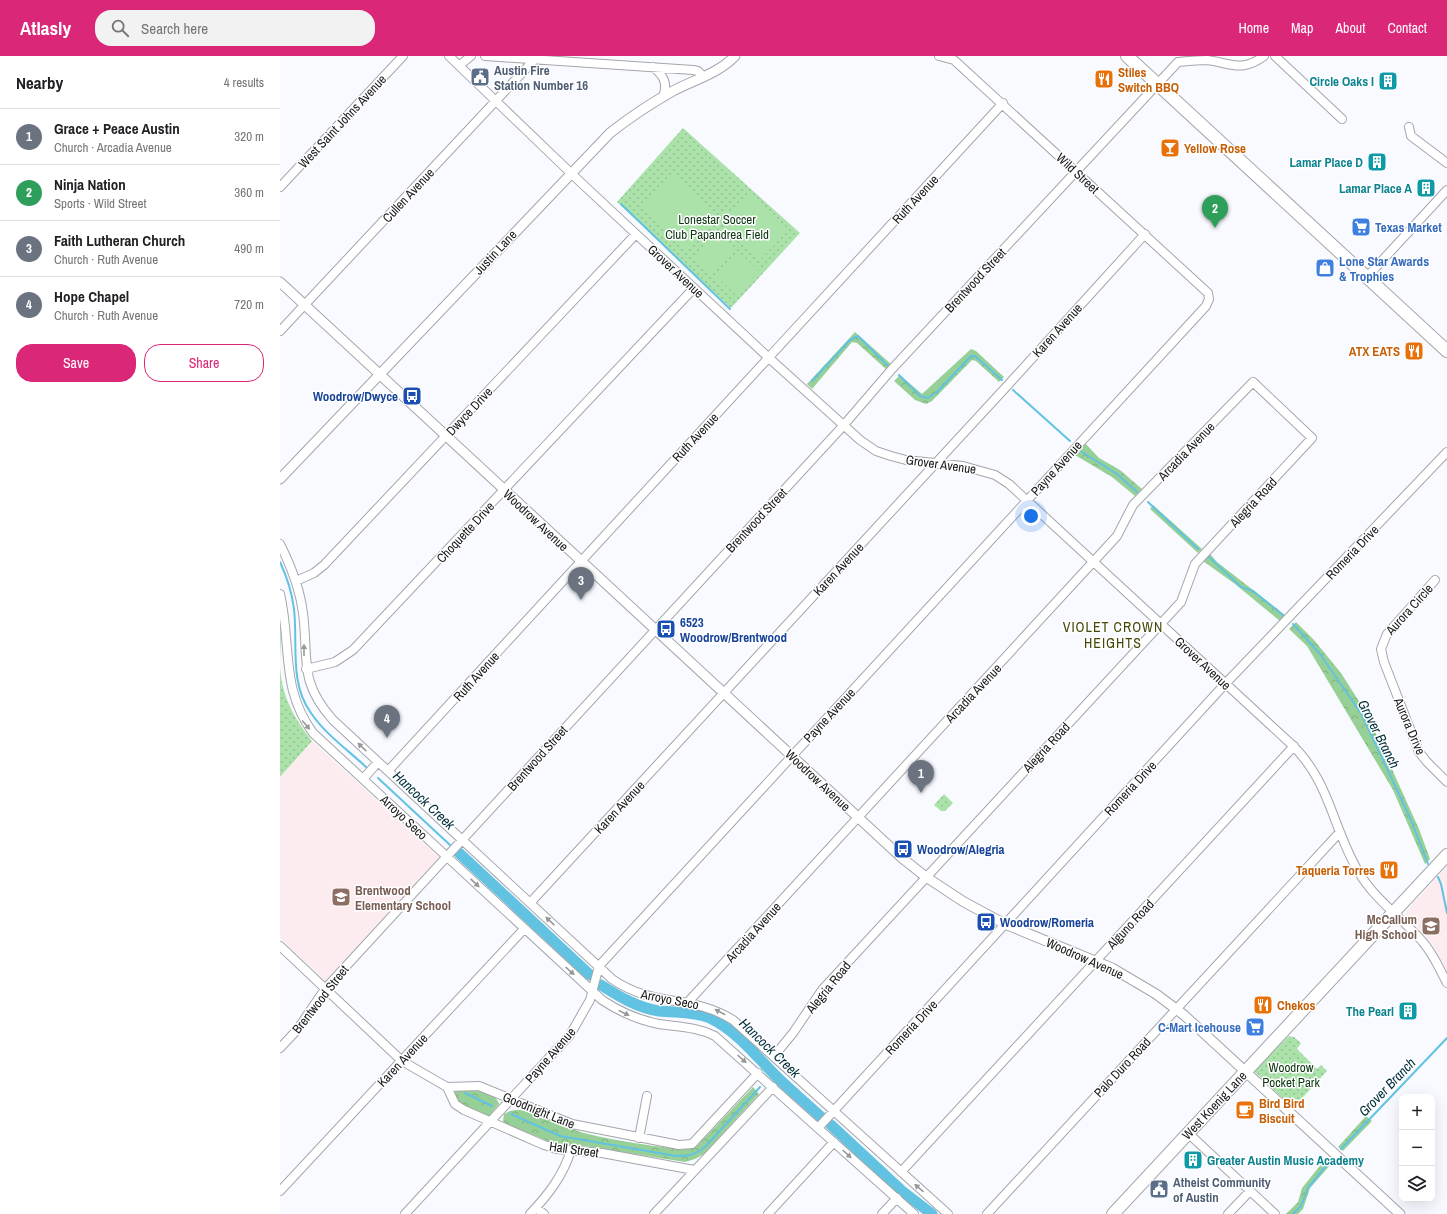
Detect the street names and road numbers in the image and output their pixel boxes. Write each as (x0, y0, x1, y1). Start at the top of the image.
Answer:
street label: West Saint Johns Avenue (295, 71, 390, 172)
street label: Wild Street (1053, 149, 1103, 198)
street label: Cullen Avenue (379, 164, 438, 226)
street label: Ruth Avenue (888, 171, 942, 227)
street label: Justin Lane (470, 226, 520, 278)
street label: Grover Avenue (644, 241, 707, 302)
street label: Brentwood Street (941, 244, 1010, 316)
street label: Karen Avenue (1029, 300, 1086, 361)
street label: Dwyce Drive (443, 383, 496, 439)
street label: Ruth Avenue (668, 409, 722, 465)
street label: Arcadia Avenue (1153, 418, 1219, 485)
street label: Payne Avenue (1027, 437, 1086, 500)
street label: Grover Avenue (905, 451, 977, 478)
street label: Alegria Road (1225, 474, 1281, 532)
street label: Brentwood Street (722, 484, 791, 556)
street label: Woodrow Avenue (499, 486, 572, 555)
street label: Choquette Drive (433, 498, 498, 567)
street label: Romeria Drive (1322, 521, 1383, 583)
street label: Karen Avenue (809, 539, 867, 600)
street label: Aurora Circle (1381, 580, 1437, 639)
street label: Grover Avenue (1171, 633, 1234, 694)
street label: Ruth Avenue (450, 648, 503, 705)
street label: Arcadia Avenue (941, 660, 1005, 727)
street label: Payne Avenue (800, 684, 859, 746)
street label: Aurora Drive (1390, 694, 1429, 757)
street label: Alegria Road (1018, 719, 1074, 777)
street label: Brentwood Street (503, 722, 571, 795)
street label: Woodrow Avenue (781, 746, 854, 815)
street label: Romeria Drive (1101, 757, 1160, 819)
street label: Karen Avenue (590, 777, 648, 838)
street label: Arroyo Seco (376, 790, 431, 844)
street label: Alguno Road (1102, 896, 1158, 953)
street label: Arcadia Avenue (721, 899, 785, 967)
street label: Woodrow Avenue (1043, 934, 1126, 983)
street label: Alegria Road (802, 958, 855, 1018)
street label: Brentwood Street (288, 962, 352, 1037)
street label: Arroyo Seco (639, 985, 700, 1013)
street label: Romeria Drive (882, 996, 941, 1058)
street label: Payne Avenue (521, 1024, 579, 1087)
street label: Karen Avenue (373, 1030, 431, 1091)
street label: Palo Duro Road (1090, 1034, 1154, 1101)
street label: West Koenig Lane (1178, 1067, 1250, 1143)
street label: Goodnight Lane (500, 1088, 578, 1133)
street label: Hall Street (548, 1138, 600, 1161)

